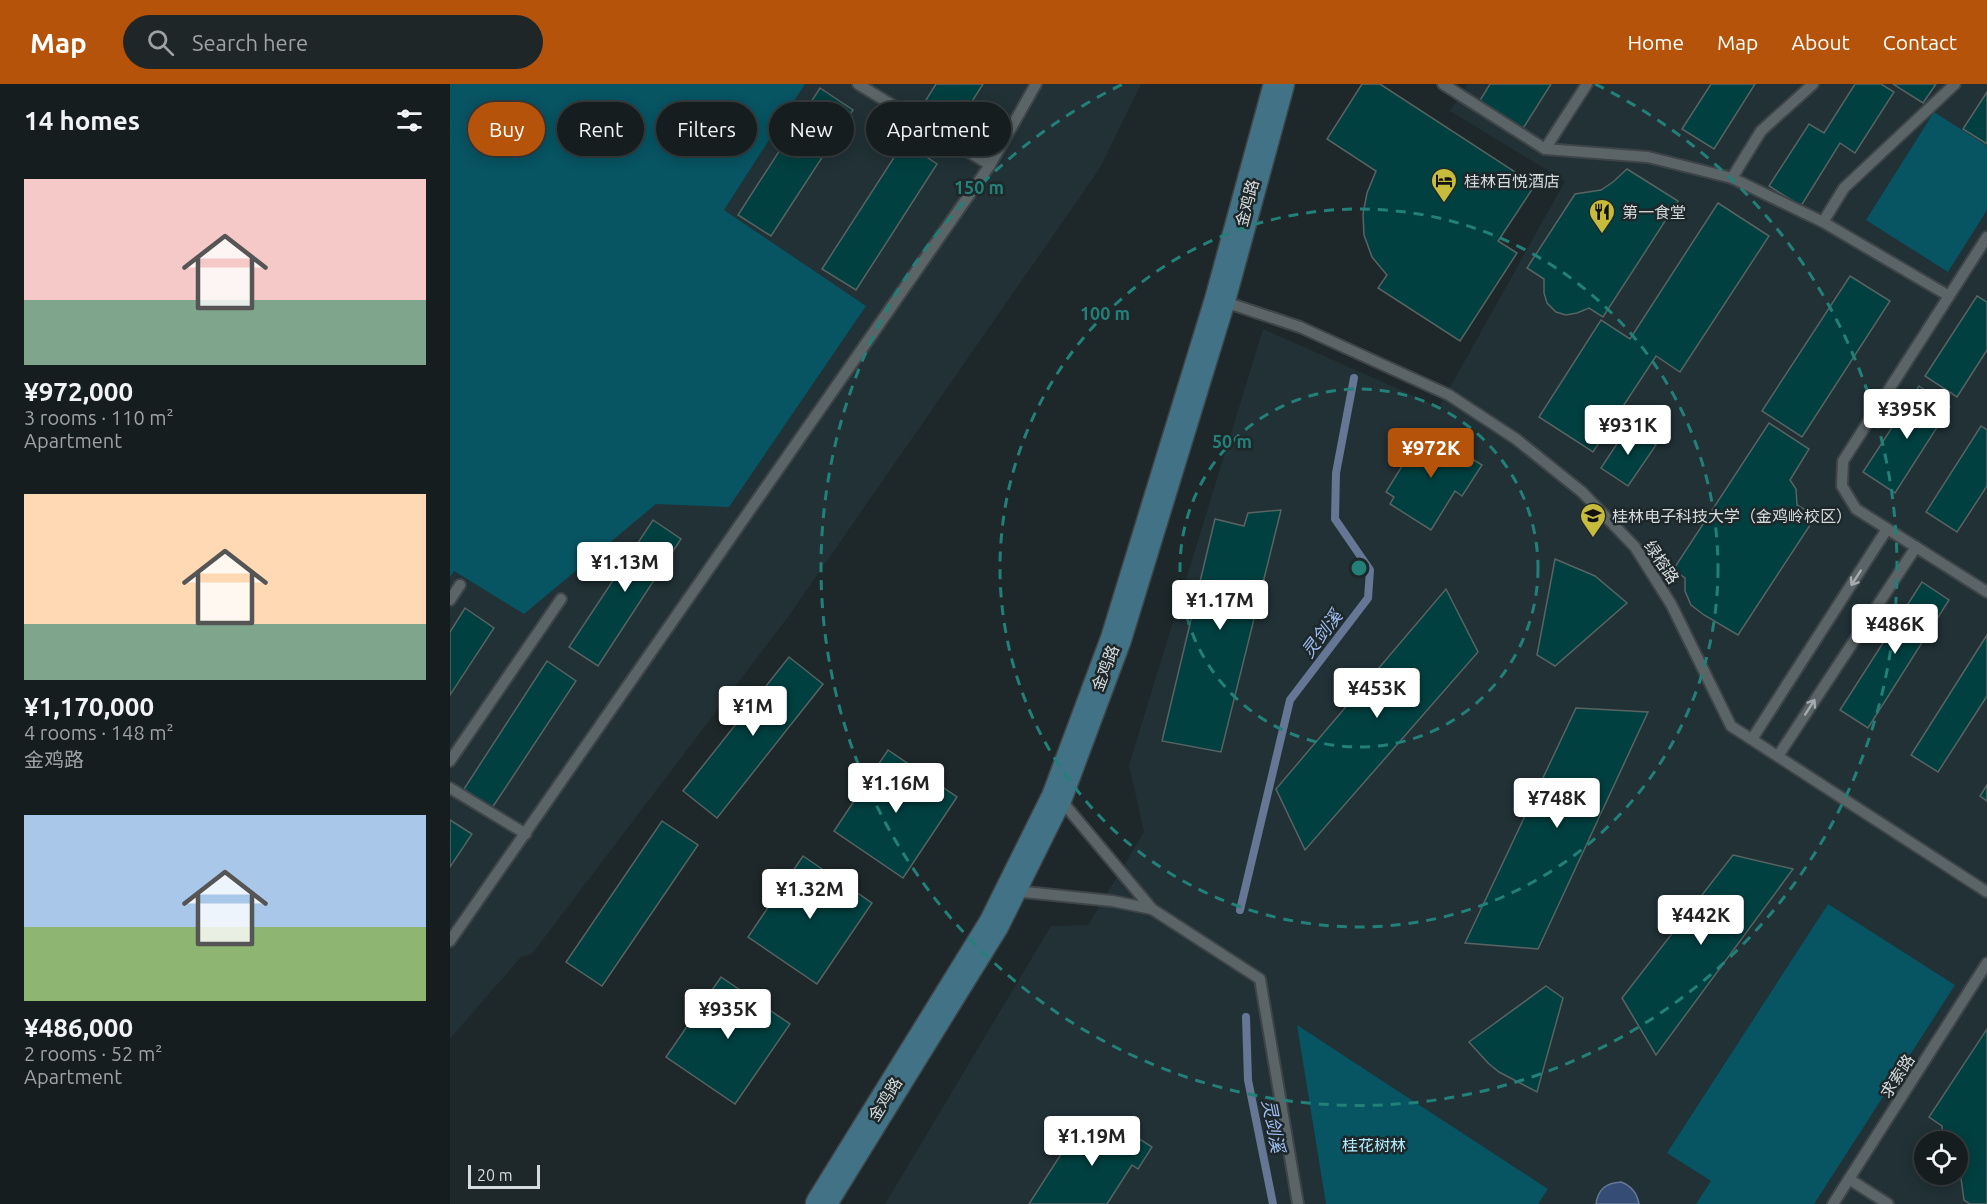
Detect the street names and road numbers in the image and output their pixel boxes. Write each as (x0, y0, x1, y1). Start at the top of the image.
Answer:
street label: 金鸡路 (1232, 177, 1262, 229)
street label: 绿榕路 (1641, 537, 1683, 587)
street label: 金鸡路 (1088, 642, 1122, 694)
street label: 求索路 (1876, 1051, 1918, 1101)
street label: 金鸡路 (865, 1074, 905, 1124)

